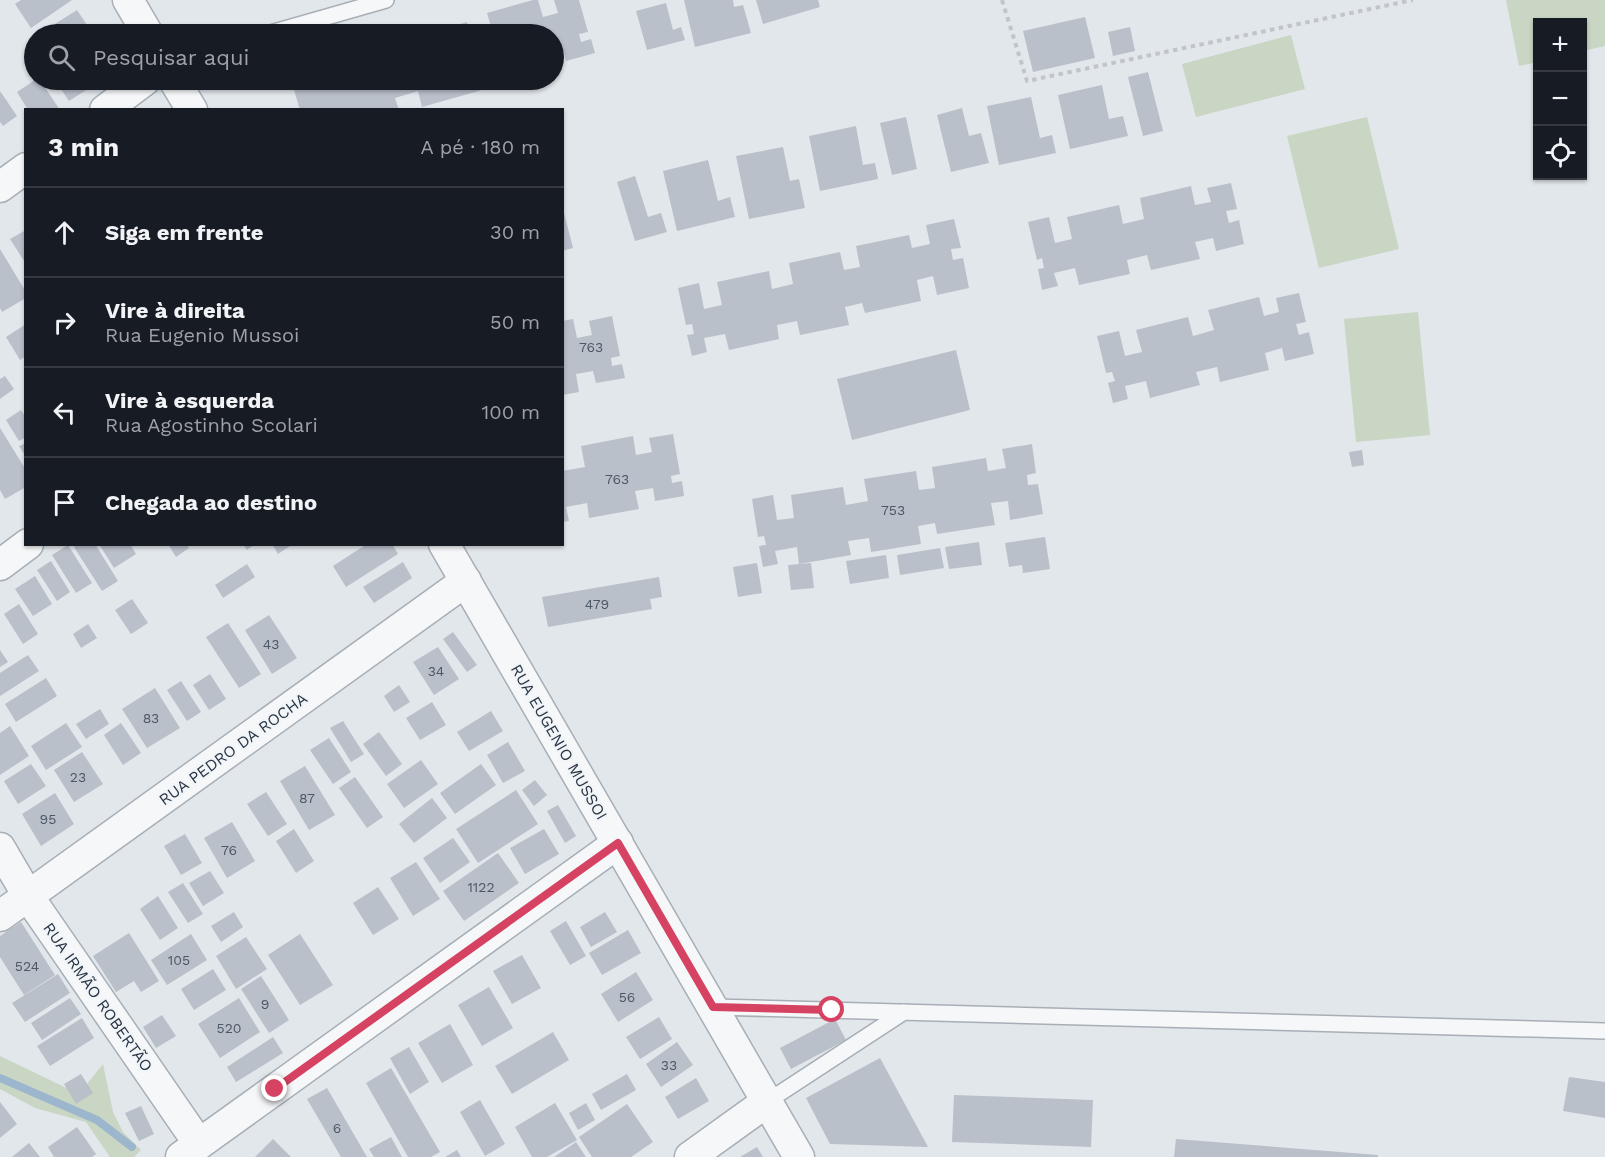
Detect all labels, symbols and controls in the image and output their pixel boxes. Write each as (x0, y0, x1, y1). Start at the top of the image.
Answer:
map controls (1533, 18, 1587, 180)
button: + (1533, 18, 1587, 72)
search box (24, 24, 564, 90)
icon: search (45, 41, 78, 74)
text: Pesquisar aqui (93, 45, 249, 70)
button: − (1533, 72, 1587, 126)
button: locate (1533, 126, 1587, 180)
text: 3 min (48, 132, 119, 162)
text: A pé · 180 m (421, 135, 540, 159)
icon: ahead (48, 216, 81, 249)
text: Siga em frente (105, 220, 263, 245)
text: 30 m (490, 220, 540, 244)
text: Vire à direita (105, 298, 245, 323)
icon: right (48, 306, 81, 339)
text: 50 m (490, 310, 540, 334)
text: Rua Eugenio Mussoi (105, 323, 299, 347)
house number: 763 (579, 339, 603, 355)
text: Vire à esquerda (105, 388, 274, 413)
icon: left (48, 396, 81, 429)
text: 100 m (481, 400, 540, 424)
text: Rua Agostinho Scolari (105, 413, 318, 437)
house number: 763 (605, 471, 629, 487)
icon: arrive (48, 486, 81, 519)
text: Chegada ao destino (105, 490, 317, 515)
house number: 753 (881, 502, 905, 518)
house number: 479 (585, 596, 609, 612)
house number: 43 (263, 636, 279, 652)
street label: RUA EUGENIO MUSSOI (507, 661, 611, 823)
house number: 34 (428, 663, 444, 679)
street label: RUA PEDRO DA ROCHA (155, 689, 311, 809)
house number: 83 (143, 710, 159, 726)
house number: 23 (70, 769, 86, 785)
house number: 87 (299, 790, 315, 806)
house number: 95 (40, 811, 56, 827)
house number: 76 (221, 842, 237, 858)
house number: 1122 (467, 879, 495, 895)
street label: RUA IRMÃO ROBERTÃO (39, 919, 157, 1075)
house number: 105 (168, 952, 190, 968)
house number: 524 (15, 958, 39, 974)
house number: 56 (619, 989, 635, 1005)
house number: 9 (261, 996, 269, 1012)
route start (818, 996, 844, 1022)
house number: 520 (216, 1020, 242, 1036)
house number: 33 (661, 1057, 677, 1073)
route end (261, 1075, 287, 1101)
house number: 6 (333, 1120, 341, 1136)

